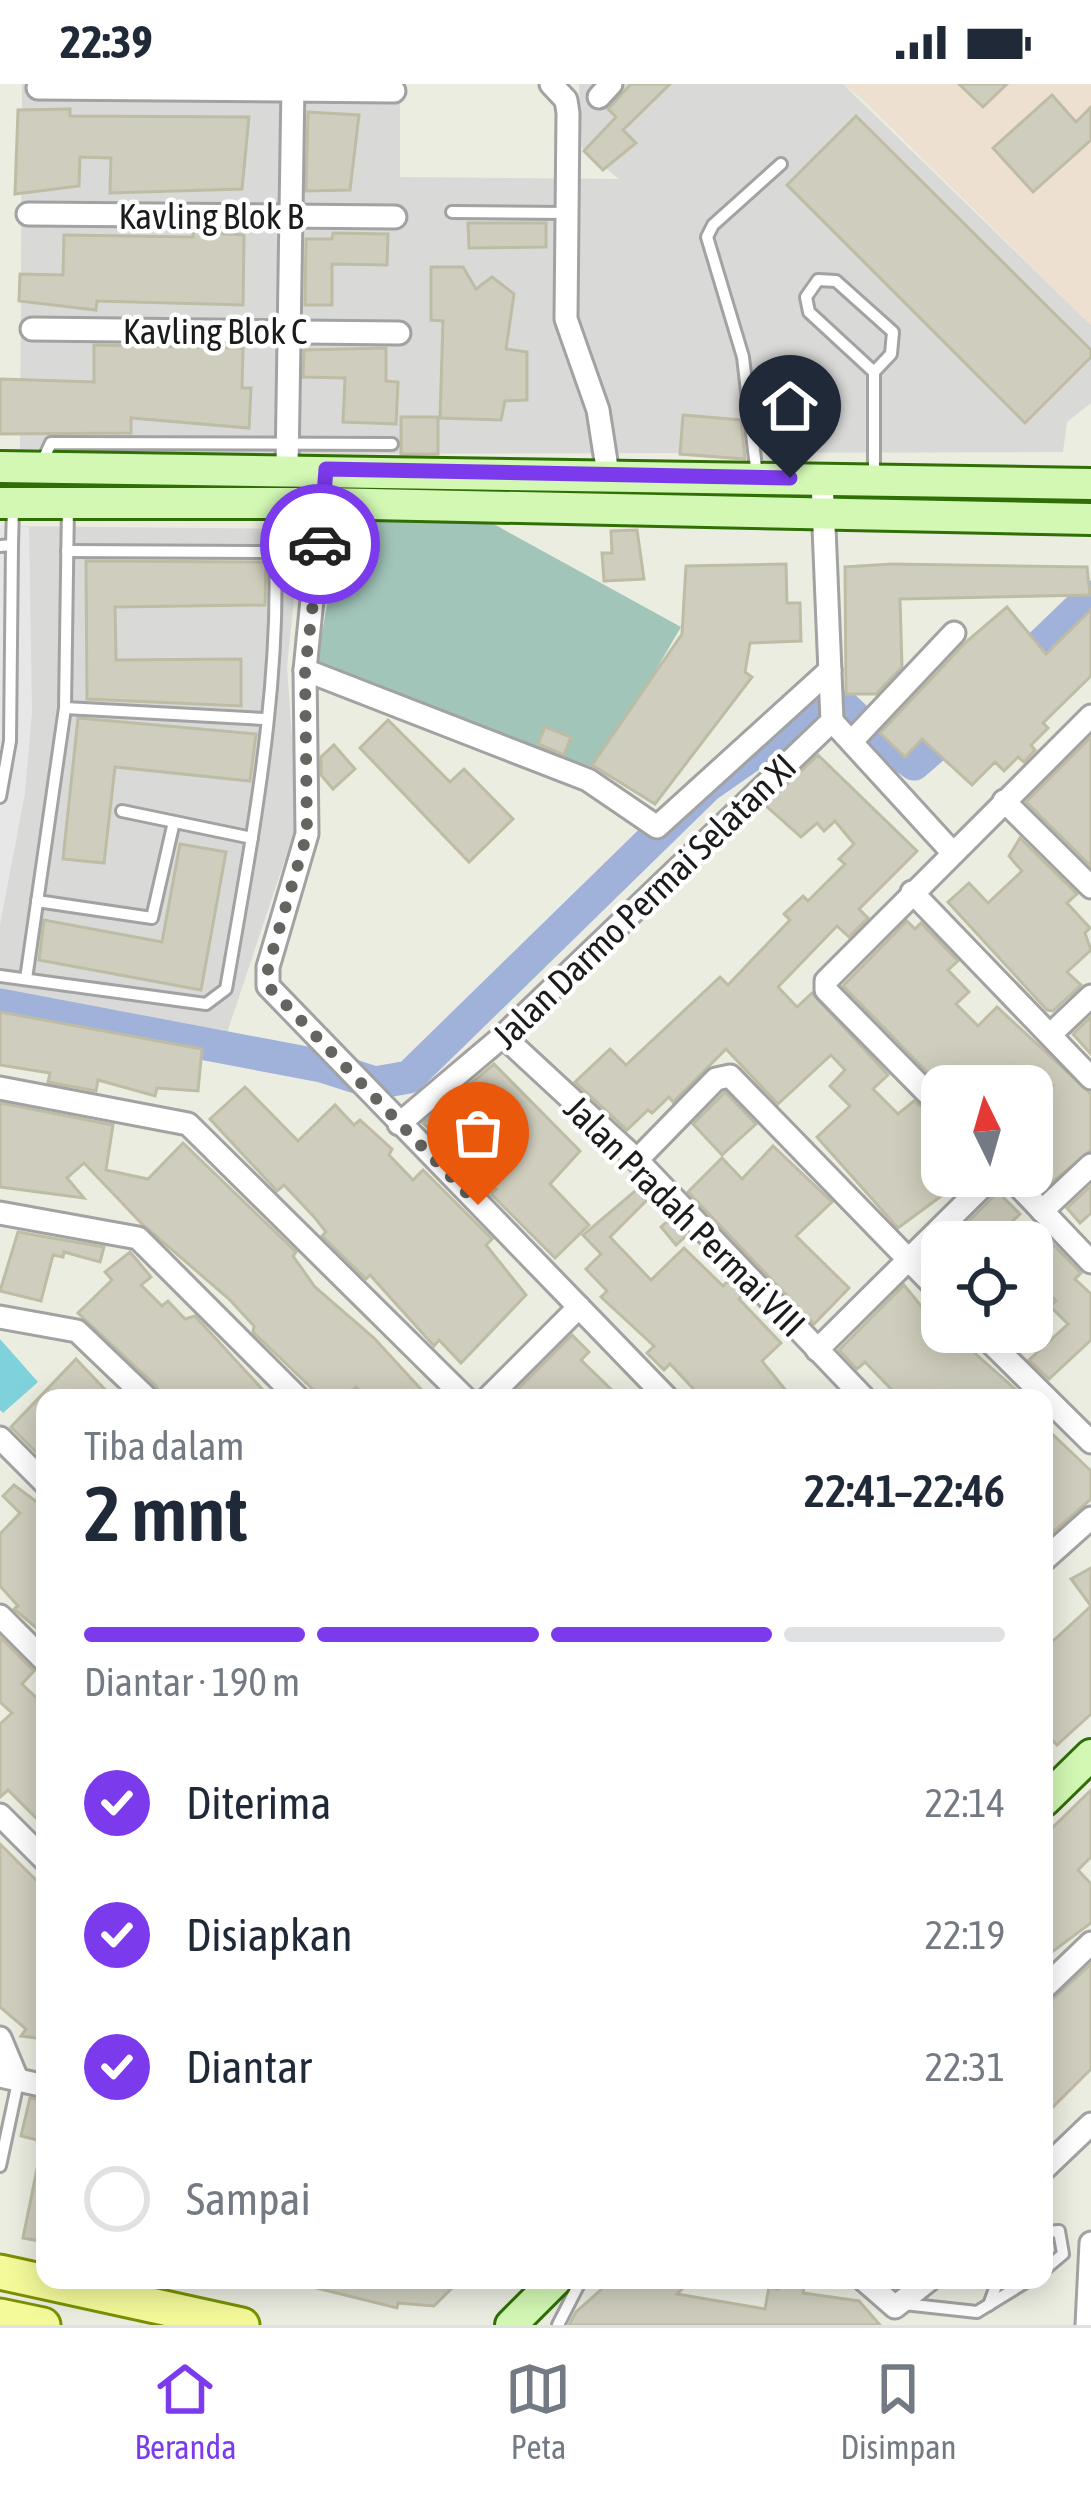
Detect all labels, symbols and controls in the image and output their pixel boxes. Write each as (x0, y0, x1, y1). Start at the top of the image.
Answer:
text: 22:39 (60, 16, 153, 68)
street label: Kavling Blok B (118, 195, 304, 237)
street label: Kavling Blok C (123, 310, 307, 352)
pin (739, 355, 841, 478)
icon: home (757, 373, 823, 439)
courier (260, 484, 380, 604)
icon: car (287, 511, 353, 577)
street label: Jalan Darmo Permai Selatan XI (484, 745, 804, 1057)
north arrow (921, 1065, 1053, 1197)
map controls (921, 1065, 1053, 1353)
pin (427, 1082, 529, 1205)
street label: Jalan Pradah Permai VIII (556, 1087, 814, 1345)
icon: bag (445, 1100, 511, 1166)
button: locate (921, 1221, 1053, 1353)
text: Tiba dalam (84, 1424, 244, 1468)
text: 22:41–22:46 (804, 1465, 1005, 1517)
text: 2 mnt (84, 1468, 248, 1558)
text: Diantar · 190 m (84, 1660, 300, 1704)
icon: check (84, 1770, 150, 1836)
text: Diterima (186, 1777, 331, 1829)
text: 22:14 (925, 1781, 1005, 1825)
icon: check (84, 1902, 150, 1968)
text: Disiapkan (186, 1909, 353, 1961)
text: 22:19 (925, 1913, 1005, 1957)
icon: check (84, 2034, 150, 2100)
text: Diantar (186, 2041, 311, 2093)
text: 22:31 (925, 2045, 1005, 2089)
text: Sampai (186, 2173, 311, 2225)
tab: Beranda (134, 2356, 237, 2466)
tab: Peta (505, 2356, 571, 2466)
tab: Disimpan (840, 2356, 956, 2466)

